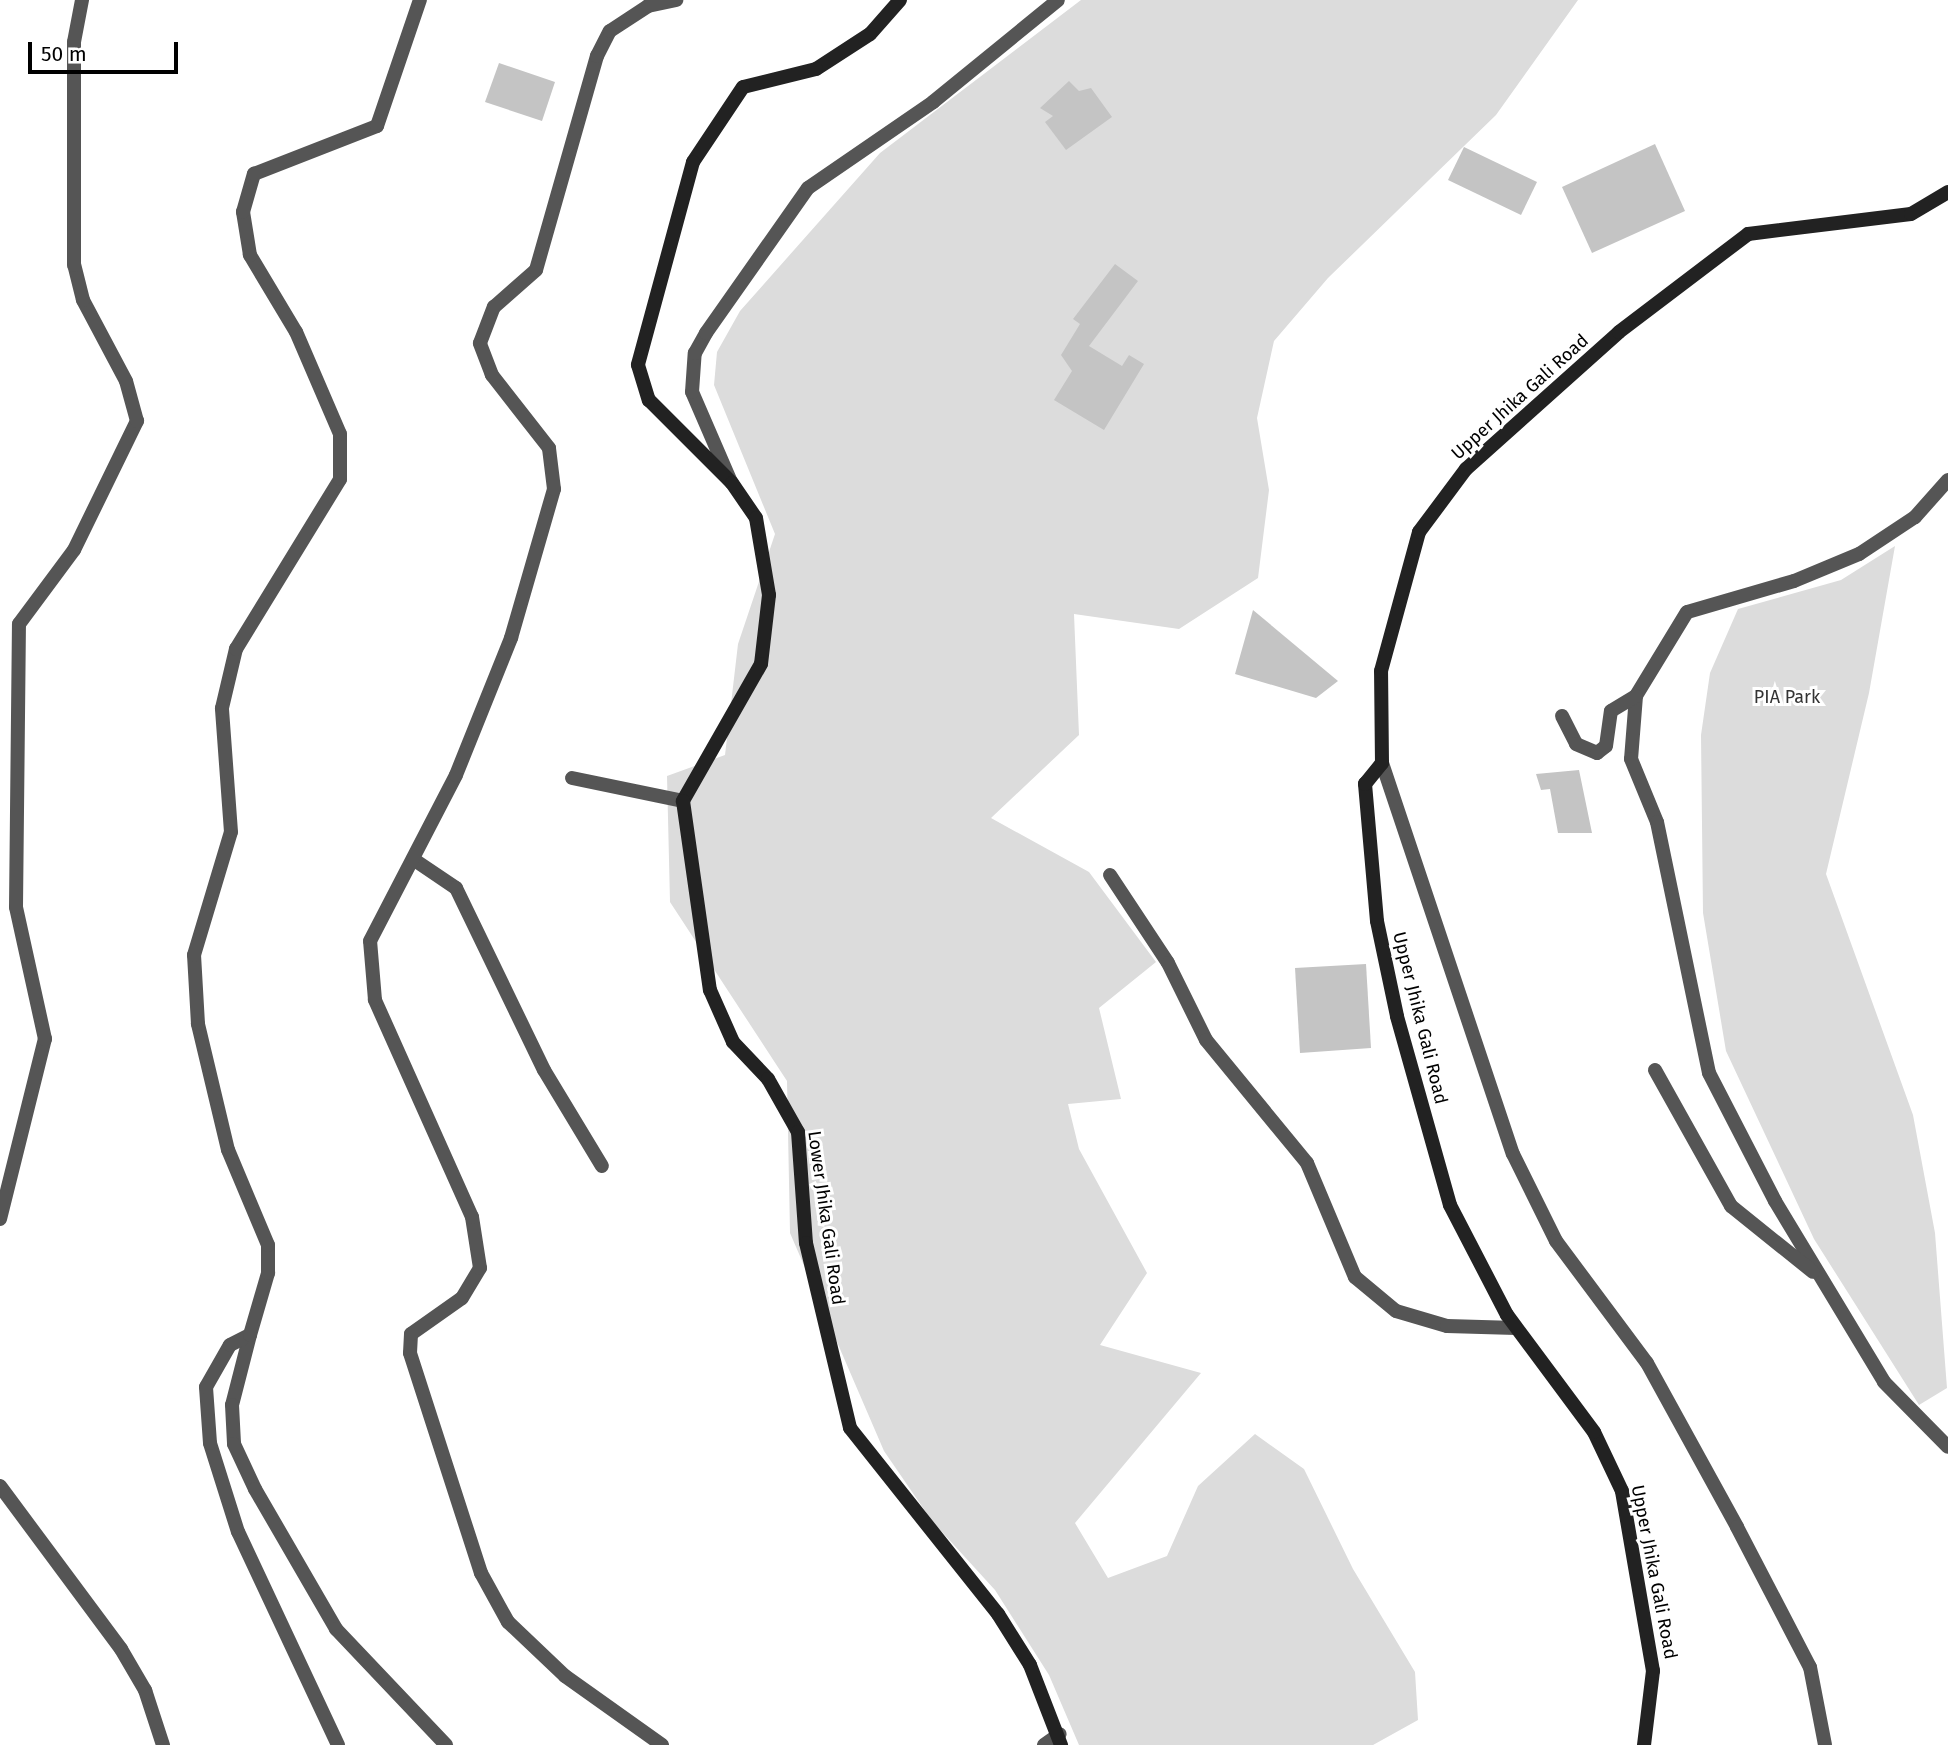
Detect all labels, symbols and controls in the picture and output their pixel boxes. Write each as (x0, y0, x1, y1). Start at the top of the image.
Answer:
scale bar (32, 28, 182, 72)
text: 50 m (41, 41, 87, 67)
street label: Upper Jhika Gali Road (1447, 330, 1593, 464)
park label: PIA Park (1754, 686, 1820, 708)
street label: Upper Jhika Gali Road (1388, 929, 1452, 1107)
street label: Lower Jhika Gali Road (803, 1130, 849, 1306)
street label: Upper Jhika Gali Road (1627, 1483, 1681, 1661)

